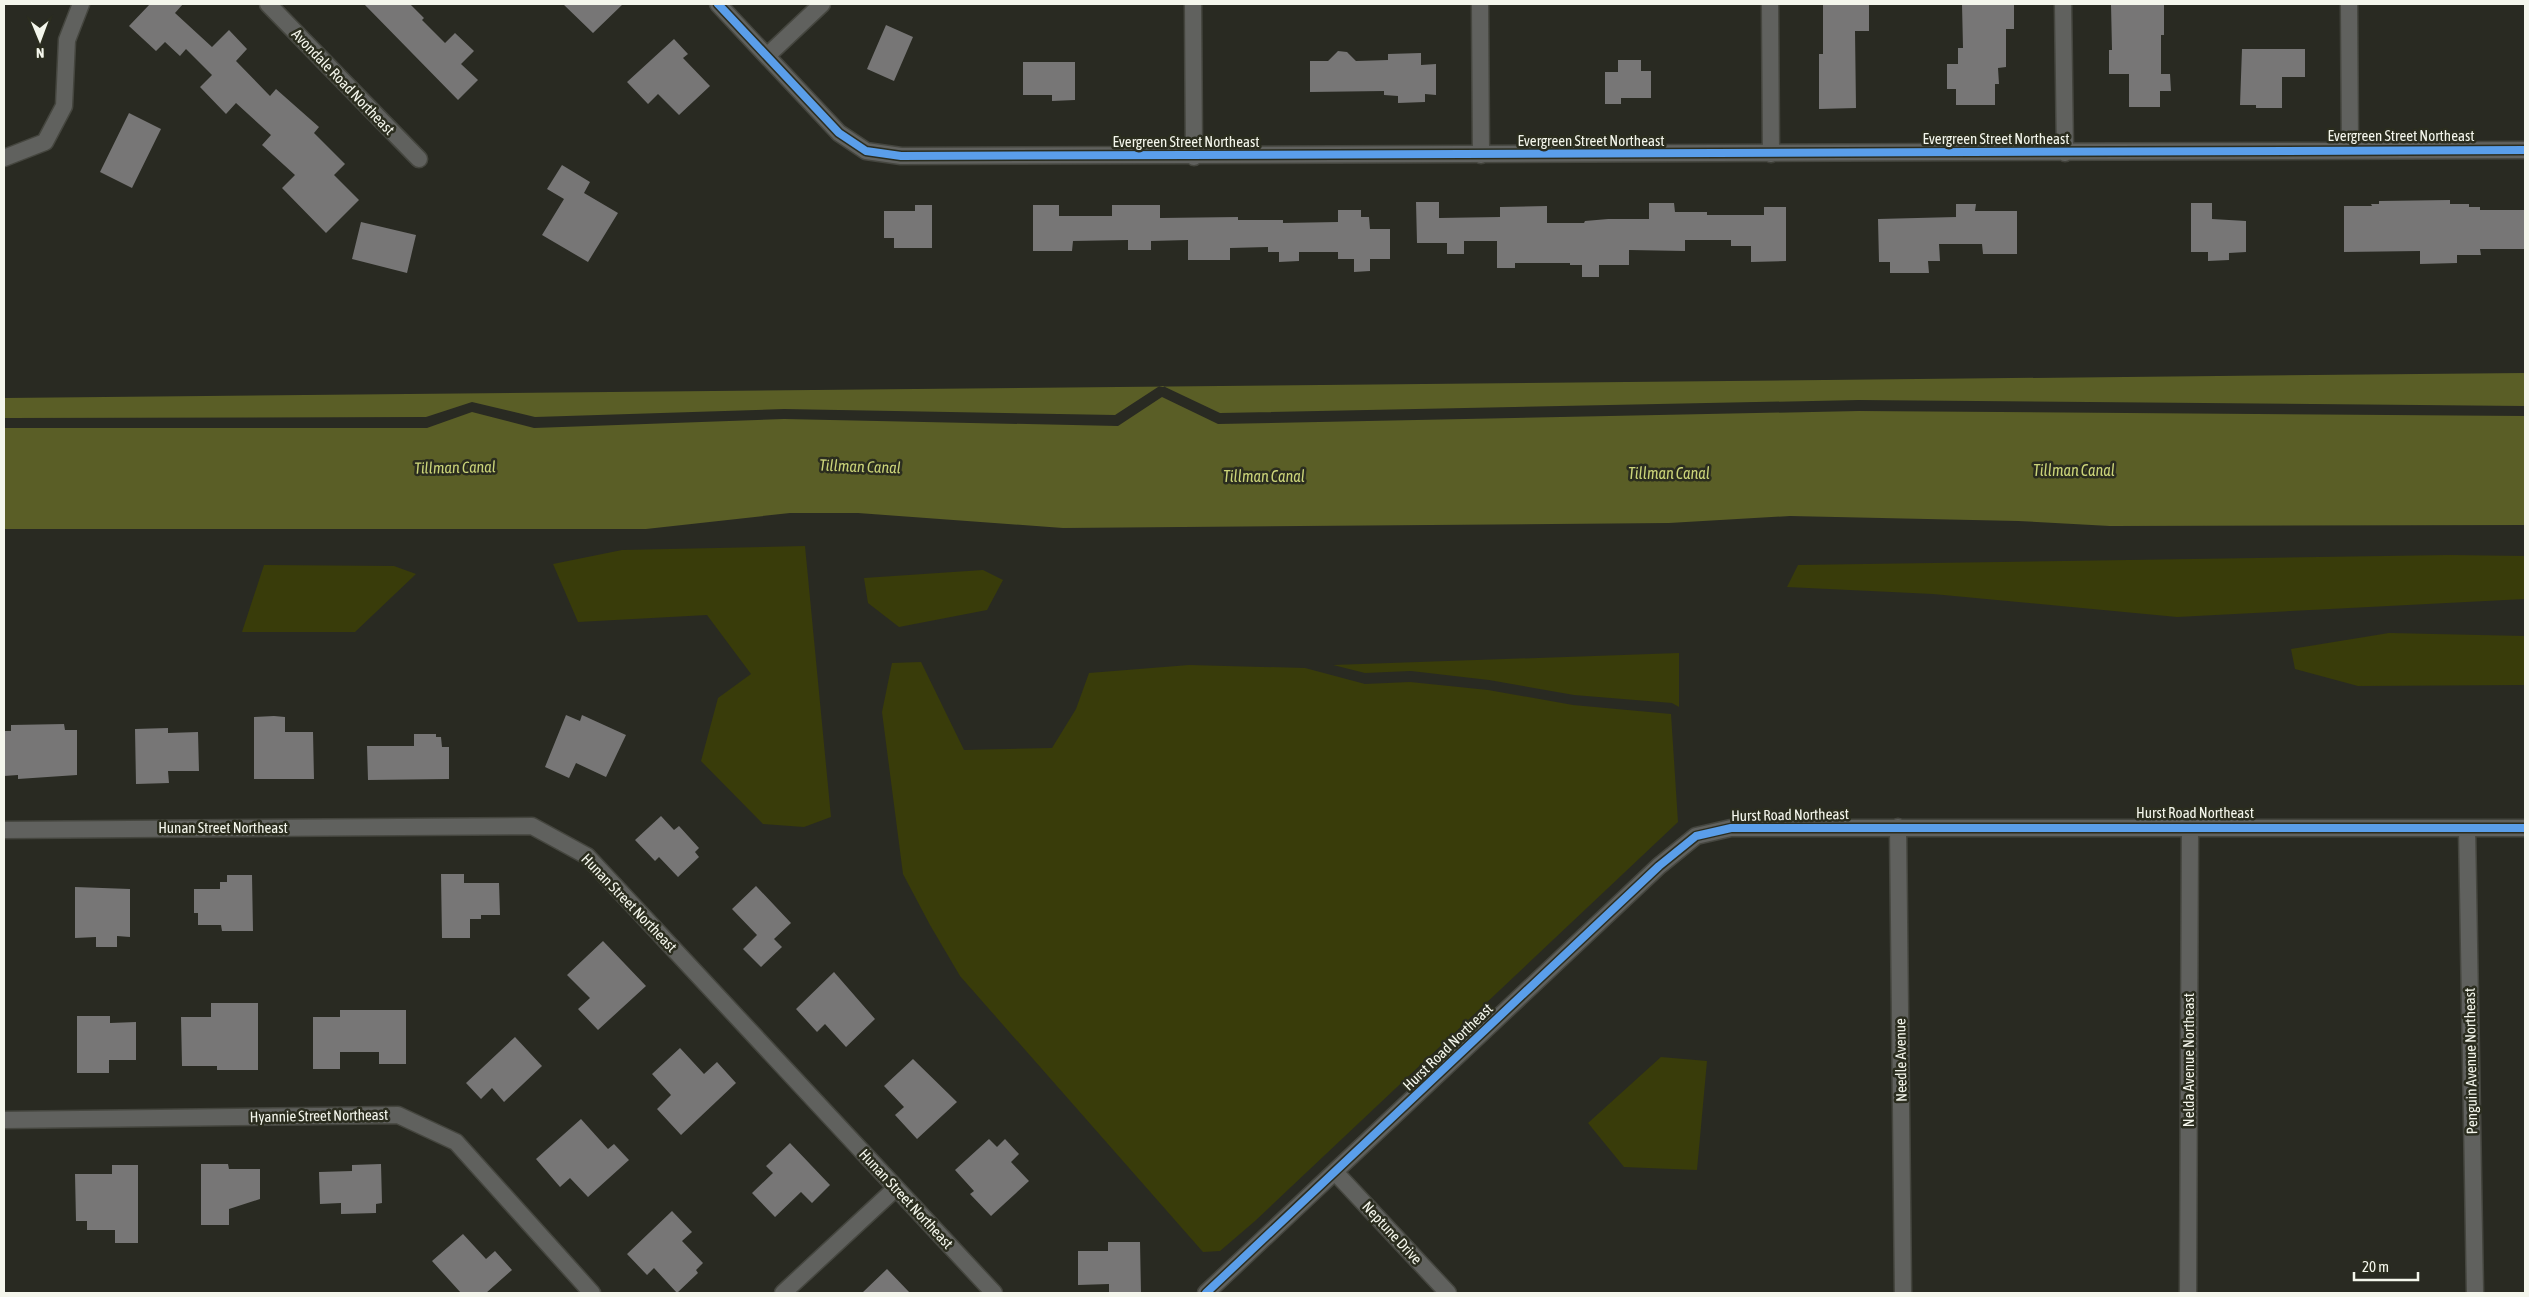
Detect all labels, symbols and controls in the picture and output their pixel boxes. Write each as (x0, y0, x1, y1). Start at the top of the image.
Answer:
north arrow (15, 15, 65, 65)
street label: Avondale Road Northeast (288, 25, 398, 138)
text: N (36, 45, 44, 61)
street label: Evergreen Street Northeast (2327, 127, 2475, 144)
street label: Evergreen Street Northeast (1922, 130, 2070, 147)
street label: Evergreen Street Northeast (1517, 132, 1665, 149)
street label: Evergreen Street Northeast (1112, 133, 1260, 150)
water label: Tillman Canal (819, 456, 901, 476)
water label: Tillman Canal (414, 457, 496, 477)
water label: Tillman Canal (2033, 461, 2115, 479)
water label: Tillman Canal (1628, 464, 1710, 482)
water label: Tillman Canal (1223, 467, 1305, 485)
street label: Hurst Road Northeast (2136, 804, 2254, 821)
street label: Hurst Road Northeast (1731, 805, 1849, 824)
street label: Hunan Street Northeast (158, 819, 288, 836)
street label: Hunan Street Northeast (578, 850, 681, 955)
street label: Penguin Avenue Northeast (2461, 988, 2480, 1134)
street label: Nelda Avenue Northeast (2180, 993, 2197, 1127)
street label: Hurst Road Northeast (1399, 1000, 1496, 1094)
street label: Needle Avenue (1891, 1018, 1910, 1102)
street label: Hyannie Street Northeast (249, 1106, 388, 1125)
street label: Hunan Street Northeast (856, 1145, 957, 1252)
street label: Neptune Drive (1359, 1198, 1426, 1268)
scale bar (2354, 1250, 2418, 1282)
text: 20 m (2362, 1258, 2389, 1275)

